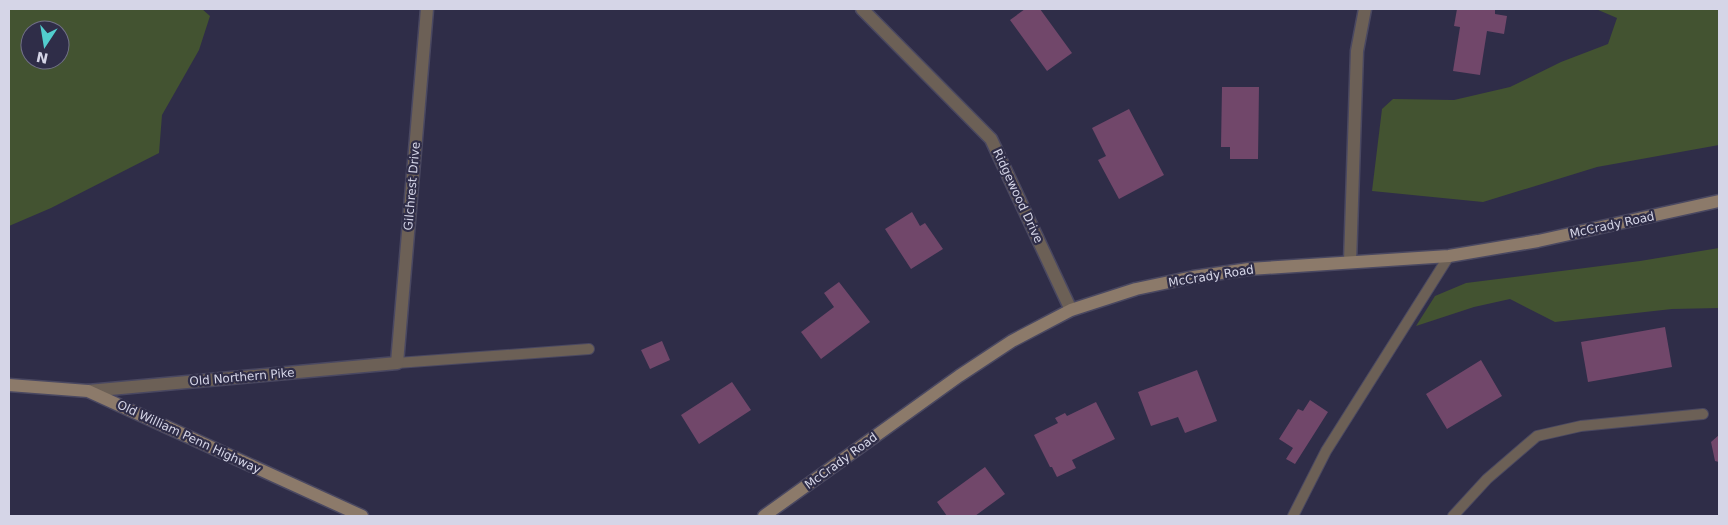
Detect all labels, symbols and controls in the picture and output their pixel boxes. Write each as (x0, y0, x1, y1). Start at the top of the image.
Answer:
north arrow (20, 20, 70, 70)
text: N (35, 49, 50, 67)
street label: Gilchrest Drive (401, 141, 423, 231)
street label: Ridgewood Drive (990, 147, 1046, 245)
street label: McCrady Road (1568, 209, 1656, 241)
street label: McCrady Road (1167, 262, 1255, 290)
street label: Old Northern Pike (189, 365, 295, 389)
street label: Old William Penn Highway (115, 397, 263, 477)
street label: McCrady Road (802, 430, 880, 492)

